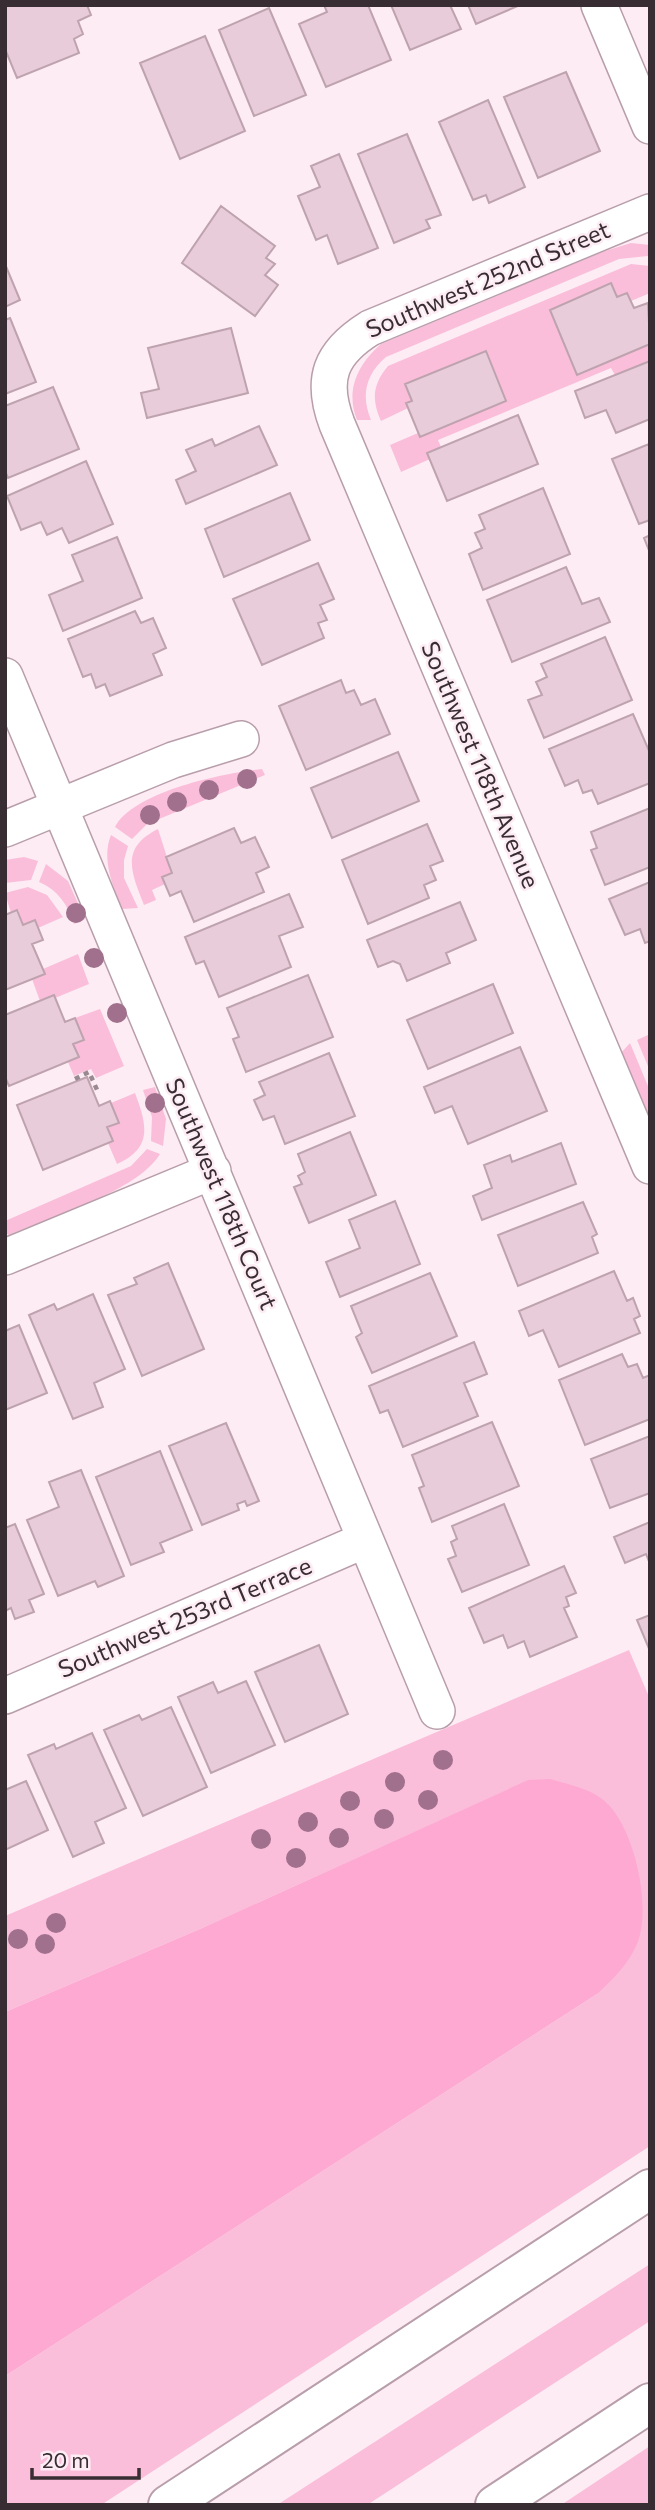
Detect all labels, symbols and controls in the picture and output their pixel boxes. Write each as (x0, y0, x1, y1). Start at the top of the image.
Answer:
street label: Southwest 252nd Street (361, 214, 614, 343)
street label: Southwest 118th Avenue (416, 637, 547, 892)
street label: Southwest 118th Court (160, 1073, 284, 1314)
street label: Southwest 253rd Terrace (53, 1550, 316, 1683)
scale bar (32, 2436, 138, 2480)
text: 20 m (42, 2447, 90, 2472)

